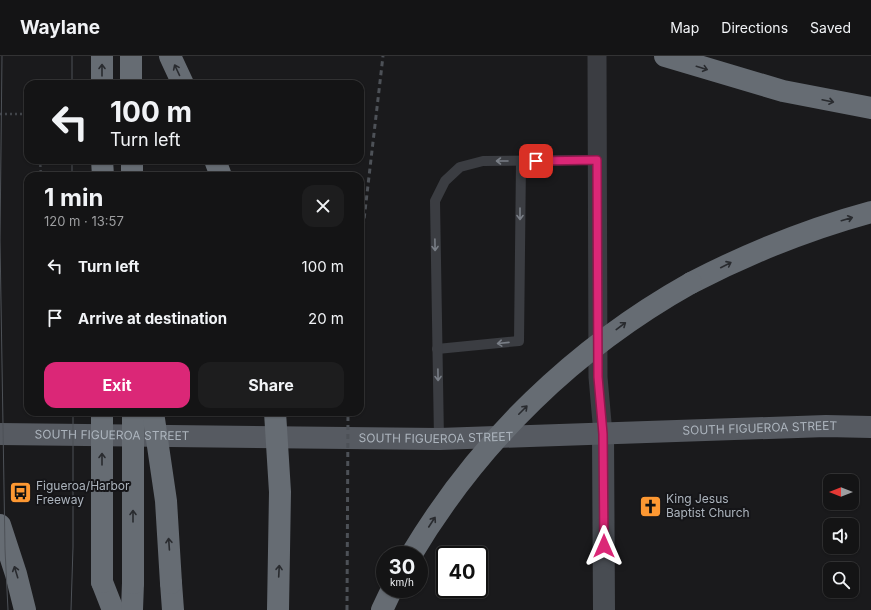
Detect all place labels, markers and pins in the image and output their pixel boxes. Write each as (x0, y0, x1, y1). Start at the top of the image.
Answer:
pin (519, 144, 553, 178)
place label: Figueroa/Harbor Freeway (36, 478, 130, 507)
bus stop icon: Figueroa/Harbor Freeway (8, 480, 34, 506)
place label: King Jesus Baptist Church (666, 491, 750, 520)
church icon: King Jesus Baptist Church (638, 493, 664, 519)

